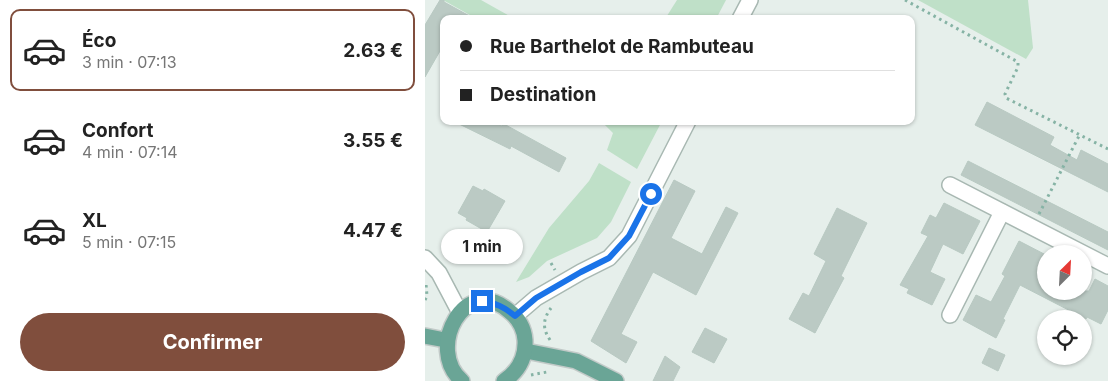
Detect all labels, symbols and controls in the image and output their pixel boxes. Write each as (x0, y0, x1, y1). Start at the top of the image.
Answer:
icon: car (22, 28, 67, 73)
text: Éco (82, 29, 116, 52)
text: Rue Barthelot de Rambuteau (490, 35, 754, 58)
text: 2.63 € (343, 39, 403, 62)
text: 3 min · 07:13 (82, 52, 177, 72)
text: Destination (490, 83, 596, 106)
icon: car (22, 118, 67, 163)
text: Confort (82, 119, 153, 142)
text: 3.55 € (343, 129, 403, 152)
text: 4 min · 07:14 (82, 142, 178, 162)
route start (640, 183, 662, 205)
icon: car (22, 208, 67, 253)
text: XL (82, 209, 107, 232)
text: 4.47 € (343, 219, 403, 242)
callout: 1 min (441, 228, 523, 264)
text: 5 min · 07:15 (82, 232, 176, 252)
text: 1 min (462, 236, 502, 256)
north arrow (1037, 245, 1093, 300)
map controls (1037, 245, 1092, 365)
route end (471, 290, 493, 312)
button: locate (1037, 310, 1092, 365)
button: Confirmer (20, 313, 405, 371)

